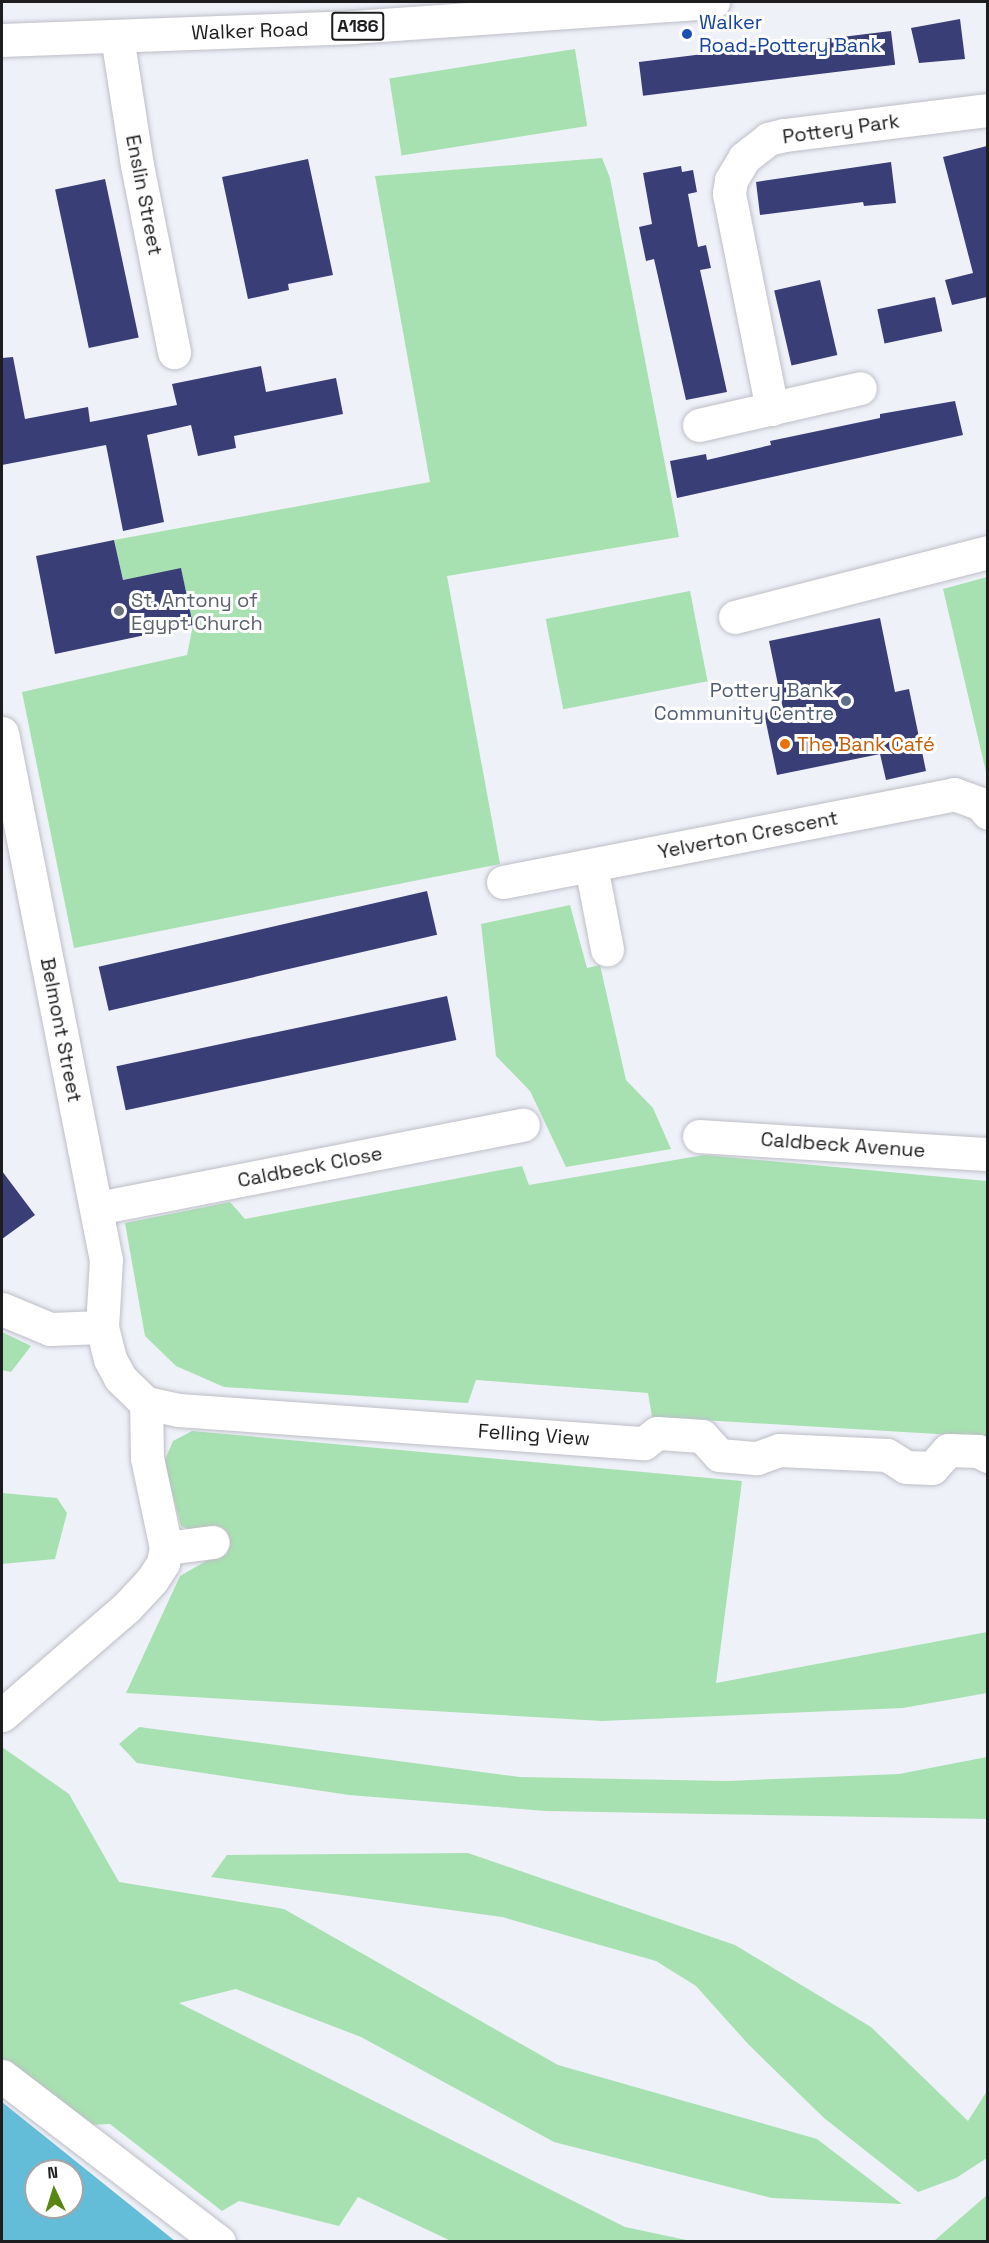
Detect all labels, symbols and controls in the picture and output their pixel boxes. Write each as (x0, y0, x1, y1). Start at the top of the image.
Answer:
road number: A186 (331, 11, 385, 41)
place label: Walker Road-Pottery Bank (699, 11, 881, 58)
street label: Walker Road (191, 17, 309, 45)
marker: Walker Road-Pottery Bank (680, 27, 694, 41)
street label: Pottery Park (781, 109, 901, 149)
street label: Enslin Street (121, 133, 167, 257)
place label: St. Antony of Egypt Church (131, 588, 263, 635)
marker: St. Antony of Egypt Church (112, 604, 126, 618)
place label: Pottery Bank Community Centre (654, 678, 834, 725)
marker: Pottery Bank Community Centre (839, 694, 853, 708)
place label: The Bank Café (797, 732, 935, 756)
marker: The Bank Café (778, 737, 792, 751)
street label: Yelverton Crescent (656, 806, 840, 864)
street label: Belmont Street (35, 956, 87, 1104)
street label: Caldbeck Avenue (760, 1127, 926, 1163)
street label: Caldbeck Close (235, 1141, 385, 1193)
street label: Felling View (477, 1419, 591, 1451)
north arrow (24, 2159, 84, 2219)
text: N (47, 2162, 59, 2183)

